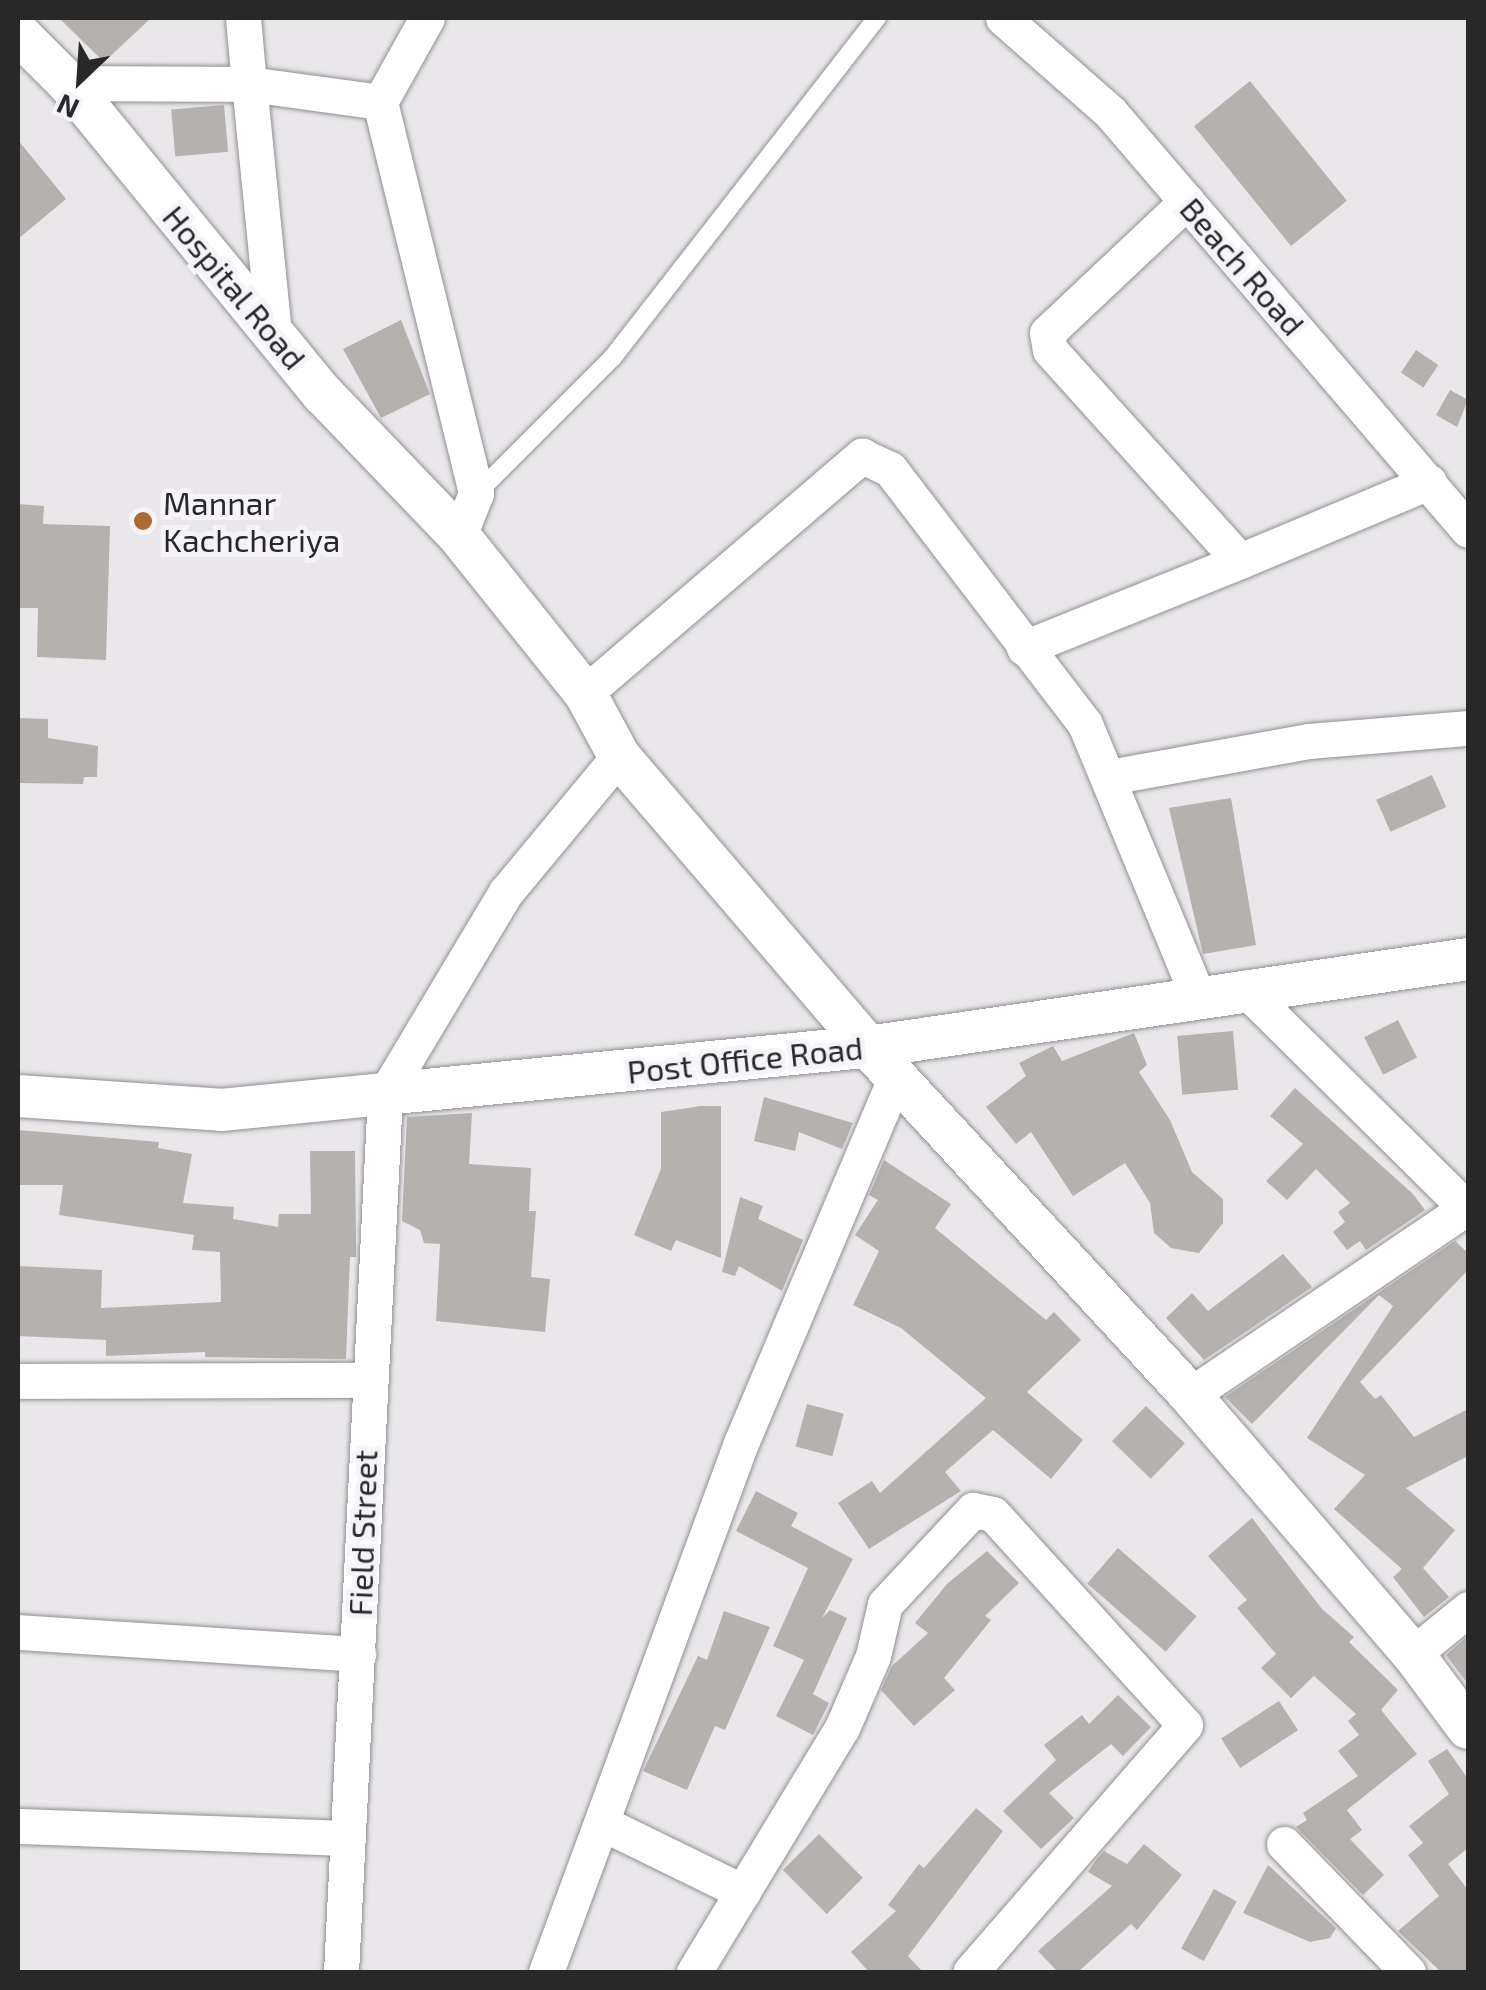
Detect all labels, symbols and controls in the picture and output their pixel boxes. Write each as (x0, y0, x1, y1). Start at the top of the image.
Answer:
north arrow (30, 30, 130, 130)
text: N (51, 88, 84, 127)
street label: Beach Road (1173, 189, 1313, 343)
street label: Hospital Road (155, 197, 315, 377)
place label: Mannar Kachcheriya (163, 484, 340, 559)
marker: Mannar Kachcheriya (132, 510, 154, 532)
street label: Post Office Road (625, 1028, 865, 1090)
street label: Field Street (340, 1449, 384, 1617)

